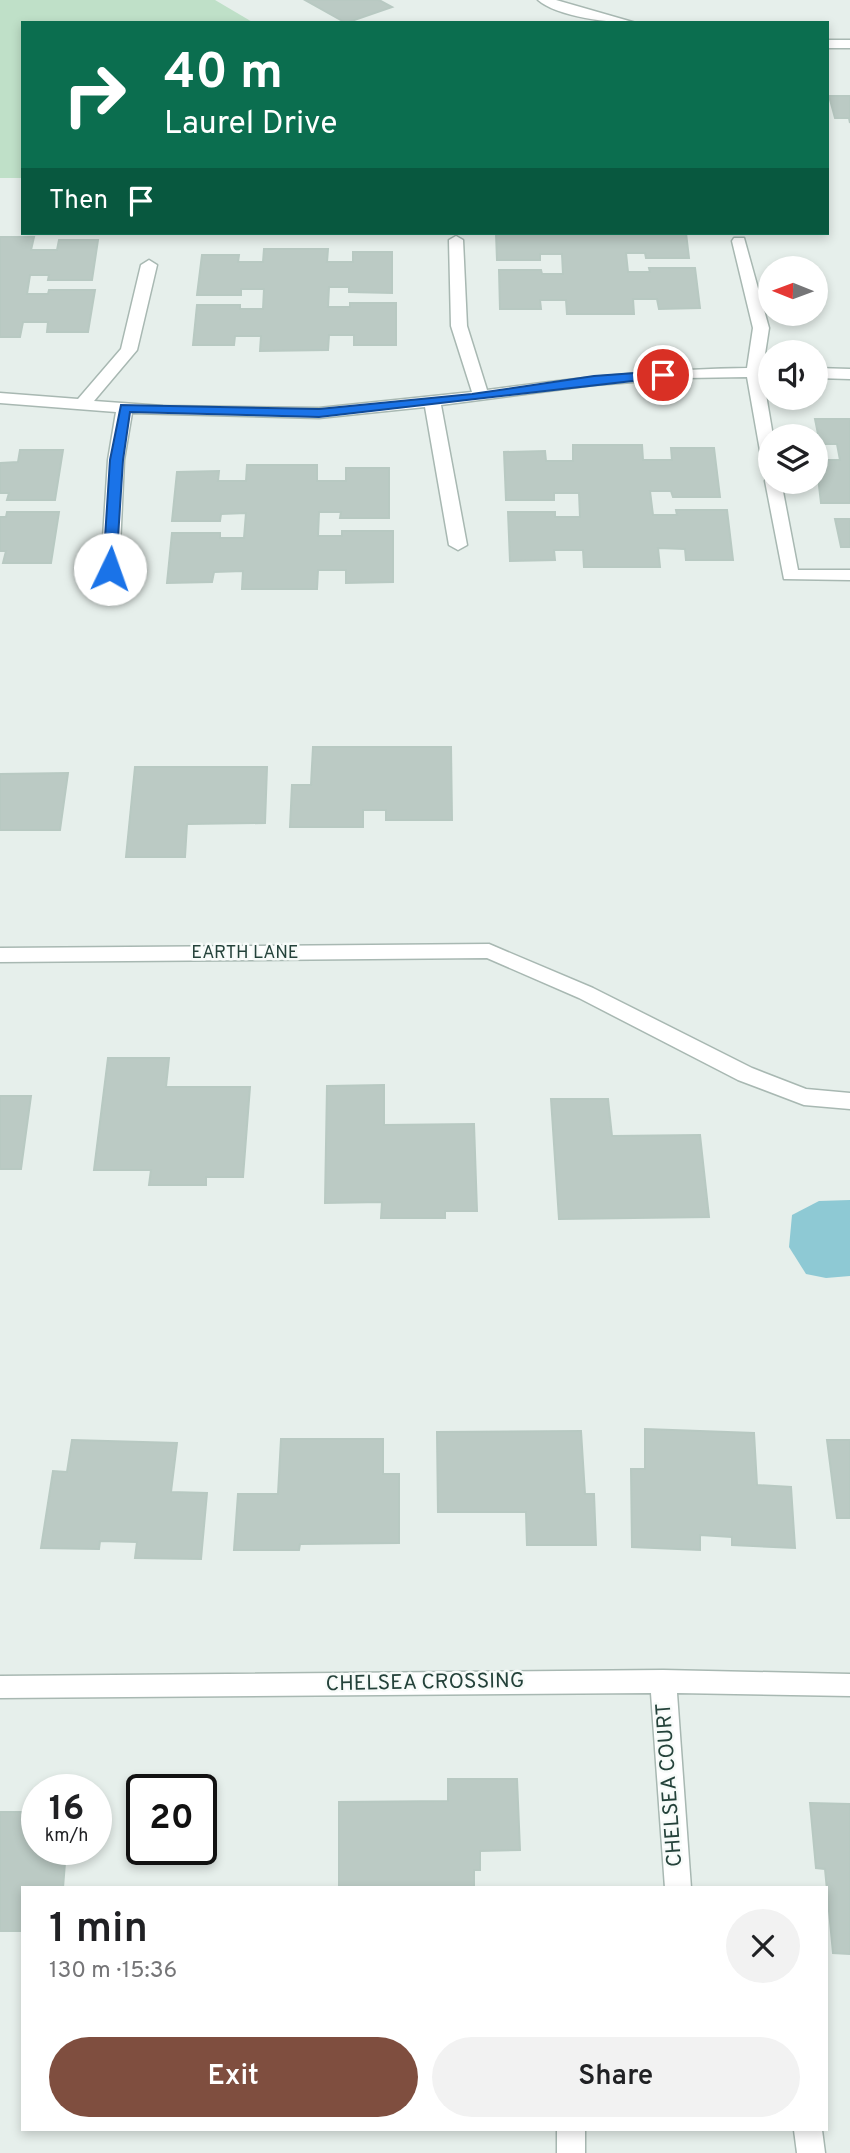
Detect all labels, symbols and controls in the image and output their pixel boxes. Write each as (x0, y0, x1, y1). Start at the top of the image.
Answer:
text: 40 m (164, 44, 283, 106)
icon: right (49, 49, 140, 140)
text: Laurel Drive (164, 105, 338, 145)
icon: arrive (122, 182, 160, 220)
text: Then (49, 185, 108, 218)
north arrow (758, 256, 828, 326)
map controls (758, 256, 828, 494)
button: sound (758, 340, 828, 410)
pin (633, 345, 693, 405)
icon: arrive (644, 356, 682, 394)
button: layers (758, 424, 828, 494)
position arrow (73, 532, 147, 606)
street label: EARTH LANE (191, 942, 299, 965)
street label: CHELSEA CROSSING (325, 1668, 525, 1698)
street label: CHELSEA COURT (651, 1702, 689, 1868)
speed limit sign: 20 (126, 1774, 217, 1865)
text: 16 (49, 1788, 84, 1832)
text: km/h (45, 1825, 88, 1848)
text: 1 min (49, 1904, 148, 1957)
button: close (726, 1909, 800, 1983)
text: 130 m · 15:36 (49, 1957, 177, 1986)
button: Exit (49, 2037, 418, 2117)
button: Share (432, 2037, 800, 2117)

